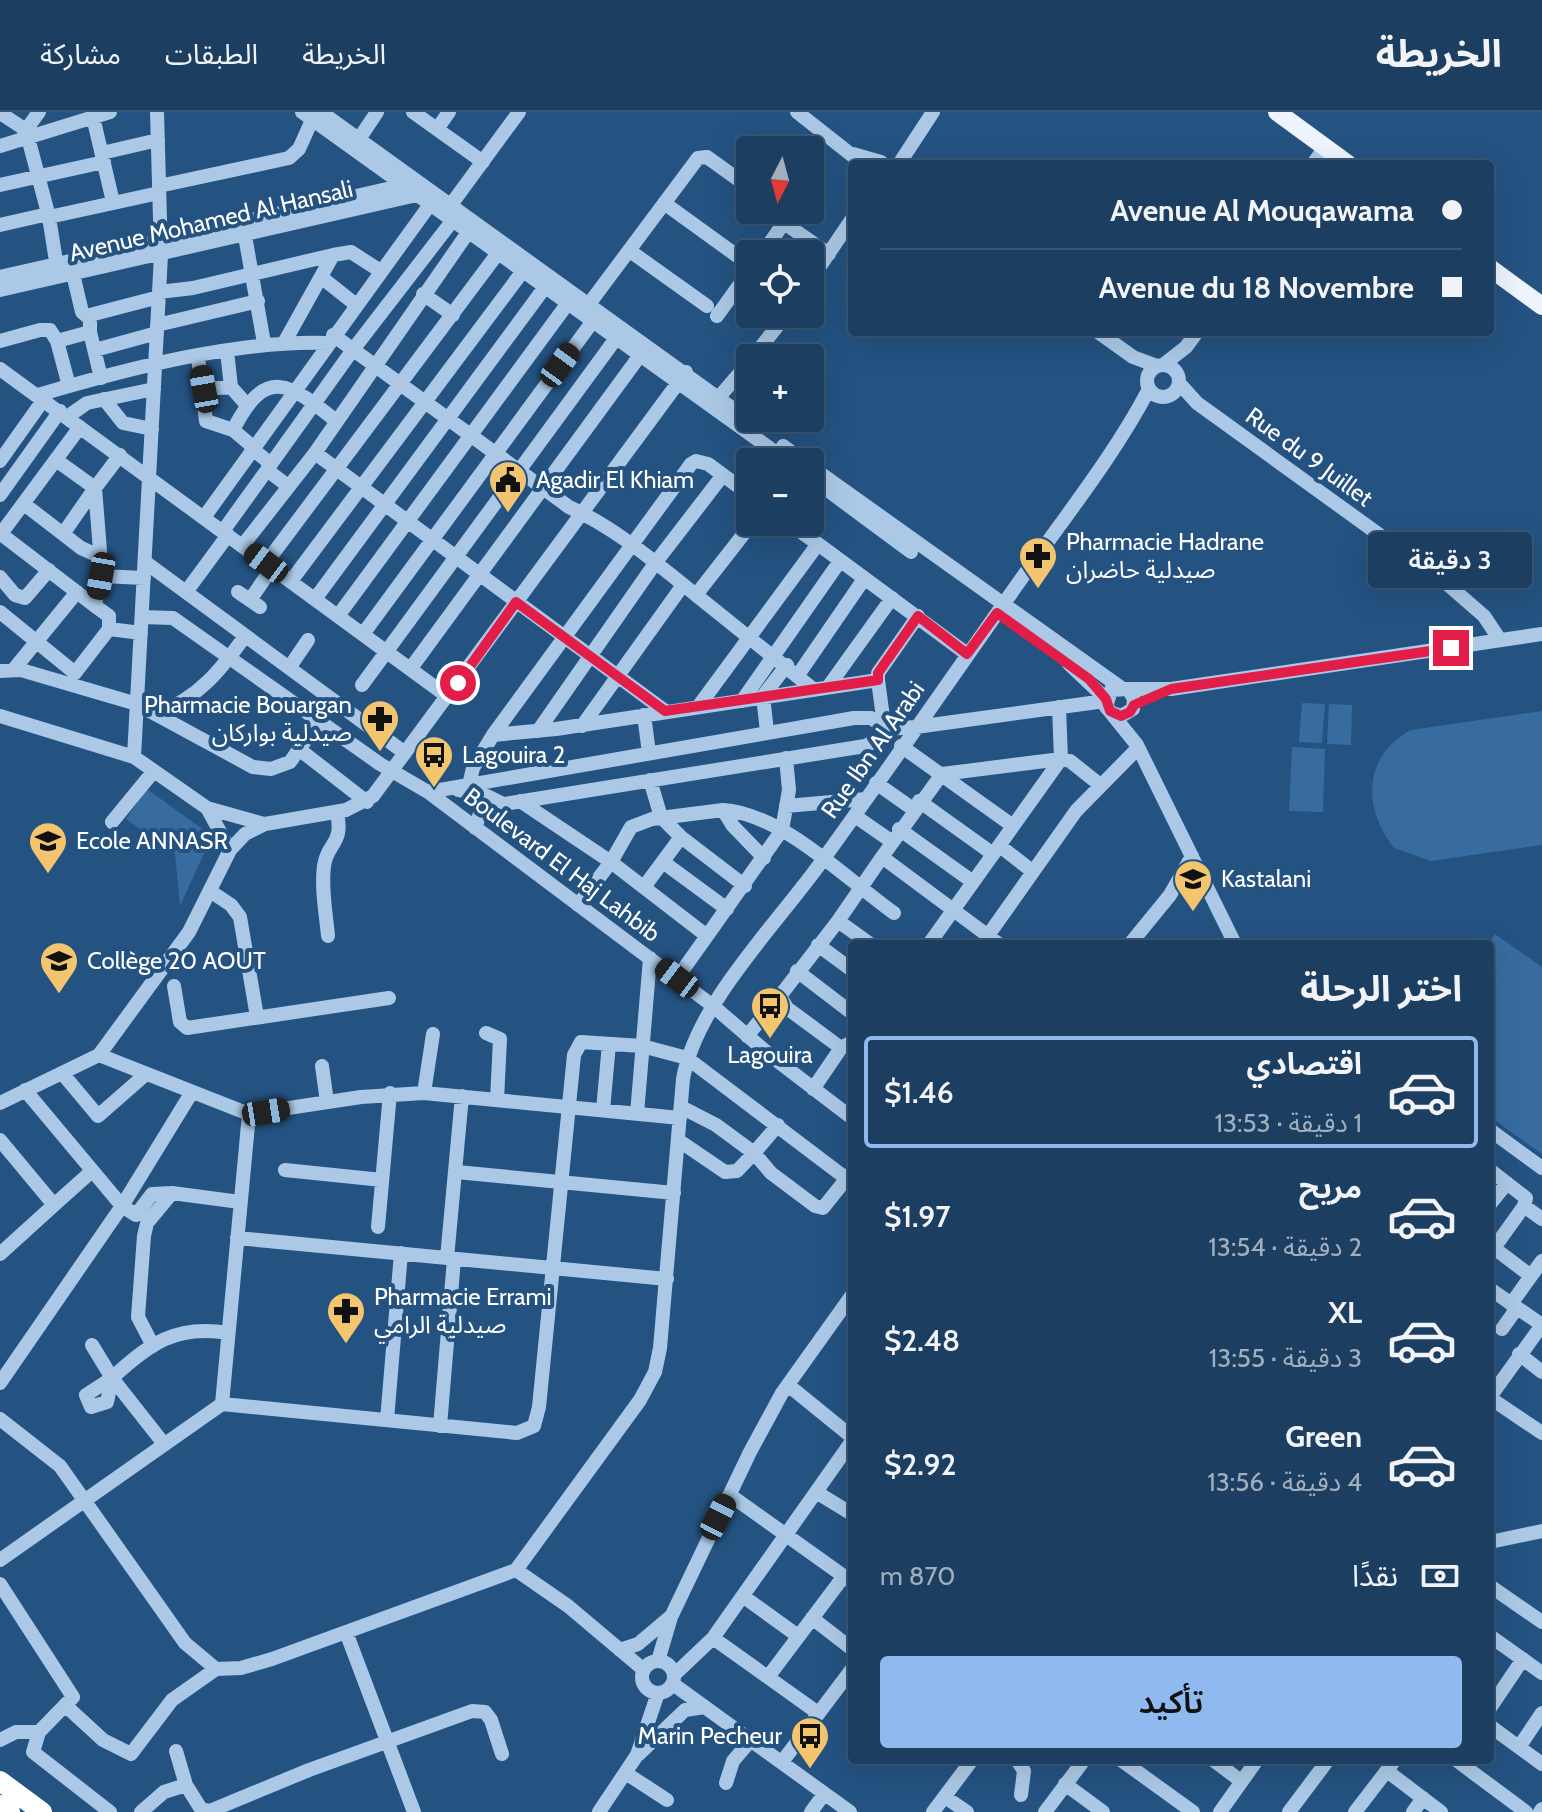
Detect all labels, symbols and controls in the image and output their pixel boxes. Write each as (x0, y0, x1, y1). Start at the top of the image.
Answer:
text: الخريطة (1376, 30, 1502, 77)
text: مشاركة (40, 37, 121, 71)
text: الطبقات (165, 37, 258, 71)
text: الخريطة (302, 37, 386, 71)
north arrow (736, 136, 824, 224)
map controls (736, 136, 824, 536)
street label: Avenue Mohamed Al Hansali (66, 174, 355, 267)
text: Avenue Al Mouqawama (1110, 192, 1414, 229)
button: locate (736, 240, 824, 328)
text: Avenue du 18 Novembre (1099, 269, 1414, 306)
car (536, 339, 584, 391)
button: + (736, 344, 824, 432)
car (188, 363, 220, 415)
street label: Rue du 9 Juillet (1240, 401, 1378, 512)
button: − (736, 448, 824, 536)
public building icon: Agadir El Khiam (487, 459, 529, 514)
place label: Agadir El Khiam (536, 465, 694, 494)
place label: Pharmacie Hadrane صيدلية حاضران (1066, 527, 1264, 584)
callout: 3 دقيقة (1369, 532, 1533, 588)
pharmacy icon: Pharmacie Hadrane صيدلية حاضران (1017, 535, 1059, 590)
car (240, 539, 292, 587)
text: 3 دقيقة (1409, 544, 1491, 576)
car (85, 550, 117, 602)
route end (1433, 630, 1469, 666)
route start (440, 665, 476, 701)
street label: Rue Ibn Al Arabi (815, 676, 930, 824)
place label: Pharmacie Bouargan صيدلية بواركان (144, 690, 352, 747)
pharmacy icon: Pharmacie Bouargan صيدلية بواركان (359, 698, 401, 753)
bus stop icon: Lagouira 2 (413, 734, 455, 789)
place label: Lagouira 2 (462, 740, 565, 769)
street label: Boulevard El Haj Lahbib (458, 781, 666, 948)
school or university icon: Ecole ANNASR (27, 820, 69, 875)
place label: Ecole ANNASR (76, 826, 228, 855)
school or university icon: Kastalani (1172, 858, 1214, 913)
place label: Kastalani (1221, 864, 1311, 893)
school or university icon: Collège 20 AOUT (38, 940, 80, 995)
place label: Collège 20 AOUT (87, 946, 266, 975)
car (651, 954, 703, 1002)
text: اختر الرحلة (1300, 966, 1462, 1010)
bus stop icon: Lagouira (749, 985, 791, 1040)
place label: Lagouira (727, 1040, 813, 1069)
text: اقتصادي (1247, 1045, 1362, 1082)
icon: car (1386, 1056, 1458, 1128)
text: $1.46 (884, 1074, 954, 1111)
car (240, 1096, 292, 1128)
text: 1 دقيقة · 13:53 (1214, 1107, 1362, 1139)
text: مريح (1299, 1169, 1362, 1206)
icon: car (1386, 1180, 1458, 1252)
text: $1.97 (884, 1198, 950, 1235)
text: 2 دقيقة · 13:54 (1208, 1231, 1362, 1263)
place label: Pharmacie Errami صيدلية الرامي (374, 1282, 552, 1344)
pharmacy icon: Pharmacie Errami صيدلية الرامي (325, 1290, 367, 1345)
text: XL (1328, 1294, 1362, 1331)
icon: car (1386, 1304, 1458, 1376)
text: $2.48 (884, 1322, 960, 1359)
text: 3 دقيقة · 13:55 (1209, 1342, 1362, 1374)
text: Green (1285, 1418, 1362, 1455)
icon: car (1386, 1428, 1458, 1500)
text: $2.92 (884, 1446, 956, 1483)
text: 4 دقيقة · 13:56 (1207, 1466, 1362, 1498)
car (696, 1490, 740, 1544)
icon: cash (1418, 1554, 1462, 1598)
text: نقدًا (1352, 1557, 1398, 1594)
text: 870 m (880, 1560, 955, 1592)
button: تأكيد (880, 1656, 1462, 1748)
bus stop icon: Marin Pecheur (789, 1715, 831, 1770)
place label: Marin Pecheur (638, 1721, 782, 1750)

